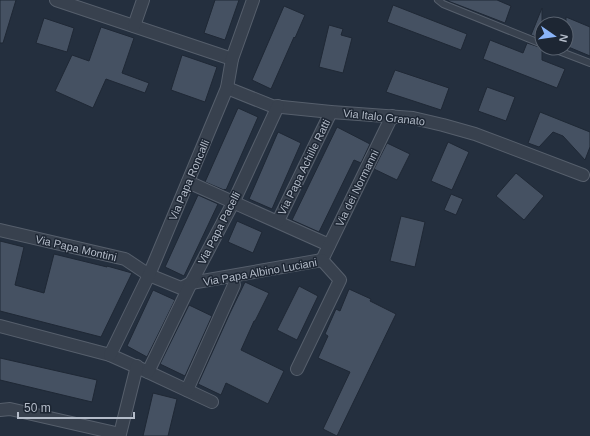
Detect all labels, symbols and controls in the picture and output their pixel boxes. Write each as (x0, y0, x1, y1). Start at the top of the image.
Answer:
north arrow (534, 16, 574, 56)
text: N (557, 33, 570, 44)
street label: Via Italo Granato (342, 107, 426, 127)
street label: Via Papa Achille Ratti (276, 117, 332, 217)
street label: Via Papa Roncalli (167, 138, 211, 222)
street label: Via dei Normanni (333, 148, 381, 228)
street label: Via Papa Pacelli (196, 190, 242, 266)
street label: Via Papa Montini (34, 233, 118, 263)
street label: Via Papa Albino Luciani (202, 256, 318, 288)
scale bar (18, 394, 134, 420)
text: 50 m (24, 401, 51, 415)

